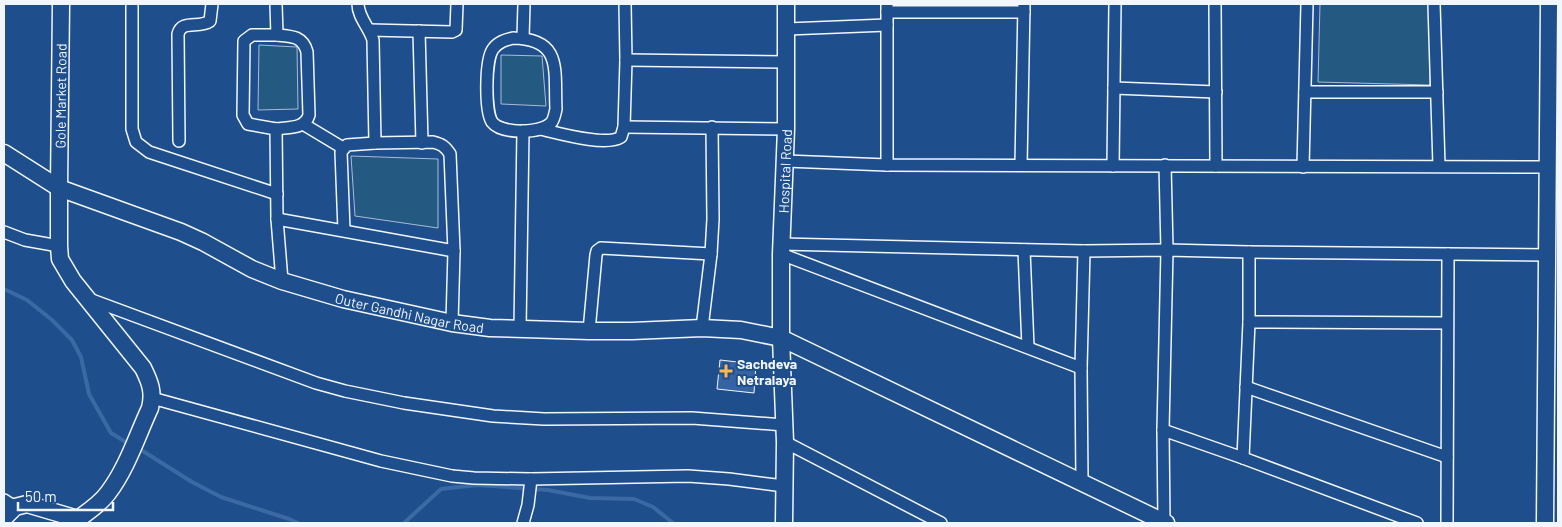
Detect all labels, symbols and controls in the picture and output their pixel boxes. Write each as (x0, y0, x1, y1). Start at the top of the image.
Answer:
street label: Gole Market Road (51, 43, 69, 149)
street label: Hospital Road (774, 129, 794, 214)
street label: Outer Gandhi Nagar Road (333, 289, 485, 336)
place label: Sachdeva Netralaya (737, 355, 797, 388)
marker: Sachdeva Netralaya (719, 364, 733, 378)
scale bar (18, 480, 112, 512)
text: 50 m (25, 487, 57, 505)

